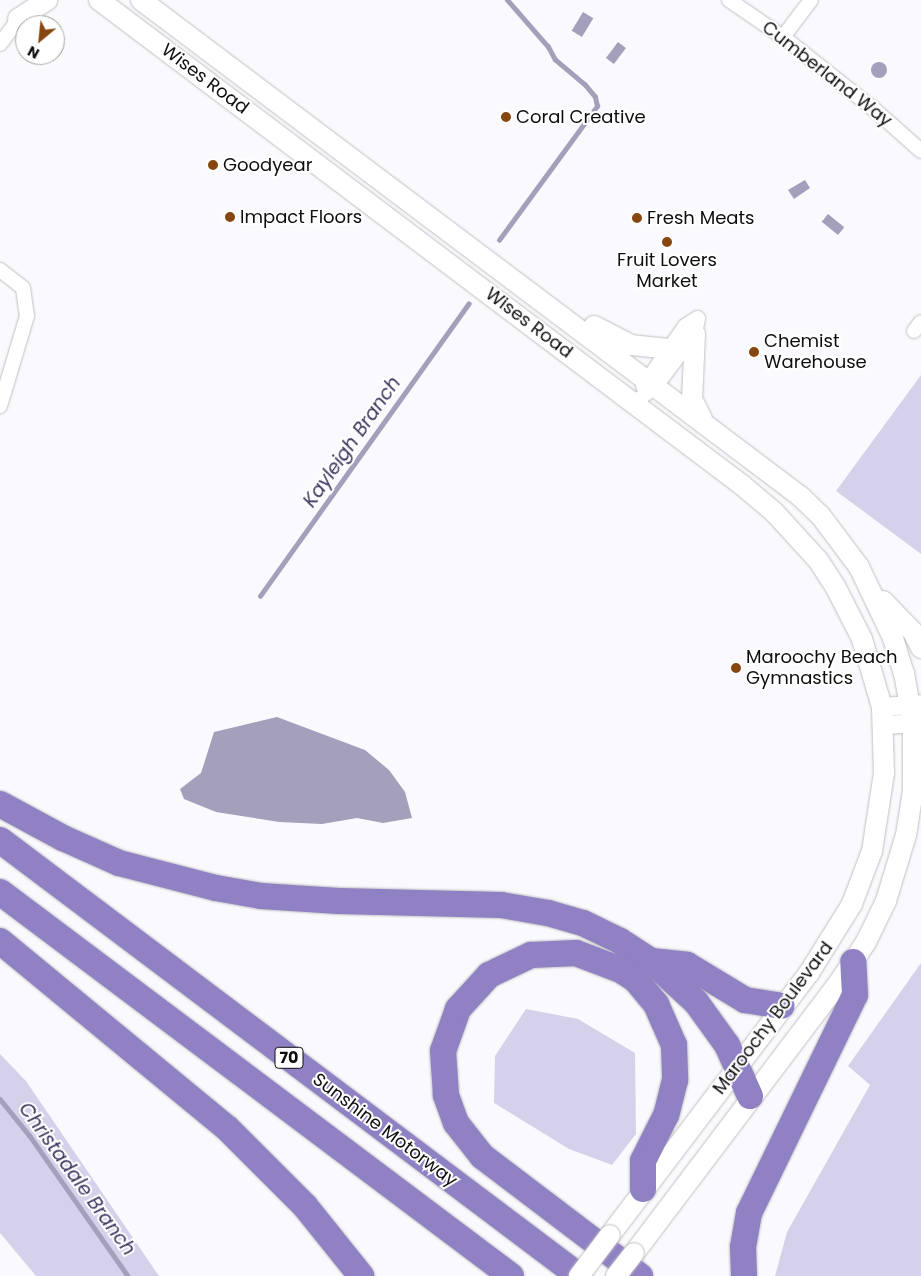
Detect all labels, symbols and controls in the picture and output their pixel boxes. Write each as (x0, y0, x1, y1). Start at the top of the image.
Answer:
north arrow (15, 15, 65, 65)
street label: Cumberland Way (758, 17, 896, 131)
street label: Wises Road (157, 39, 253, 119)
text: N (24, 41, 43, 64)
place label: Coral Creative (516, 106, 646, 128)
marker: Coral Creative (500, 111, 512, 123)
place label: Goodyear (223, 154, 312, 176)
marker: Goodyear (207, 159, 219, 171)
place label: Impact Floors (240, 206, 362, 228)
place label: Fresh Meats (647, 207, 754, 229)
marker: Impact Floors (224, 211, 236, 223)
marker: Fresh Meats (631, 212, 643, 224)
marker: Fruit Lovers Market (661, 236, 673, 248)
place label: Fruit Lovers Market (617, 250, 717, 292)
street label: Wises Road (481, 283, 577, 363)
place label: Chemist Warehouse (764, 331, 867, 374)
marker: Chemist Warehouse (748, 346, 760, 358)
water label: Kayleigh Branch (298, 372, 406, 512)
place label: Maroochy Beach Gymnastics (746, 647, 898, 690)
marker: Maroochy Beach Gymnastics (730, 662, 742, 674)
street label: Maroochy Boulevard (709, 937, 837, 1099)
road number: 70 (274, 1044, 304, 1072)
street label: Sunshine Motorway (308, 1069, 462, 1191)
water label: Christadale Branch (14, 1098, 140, 1260)

